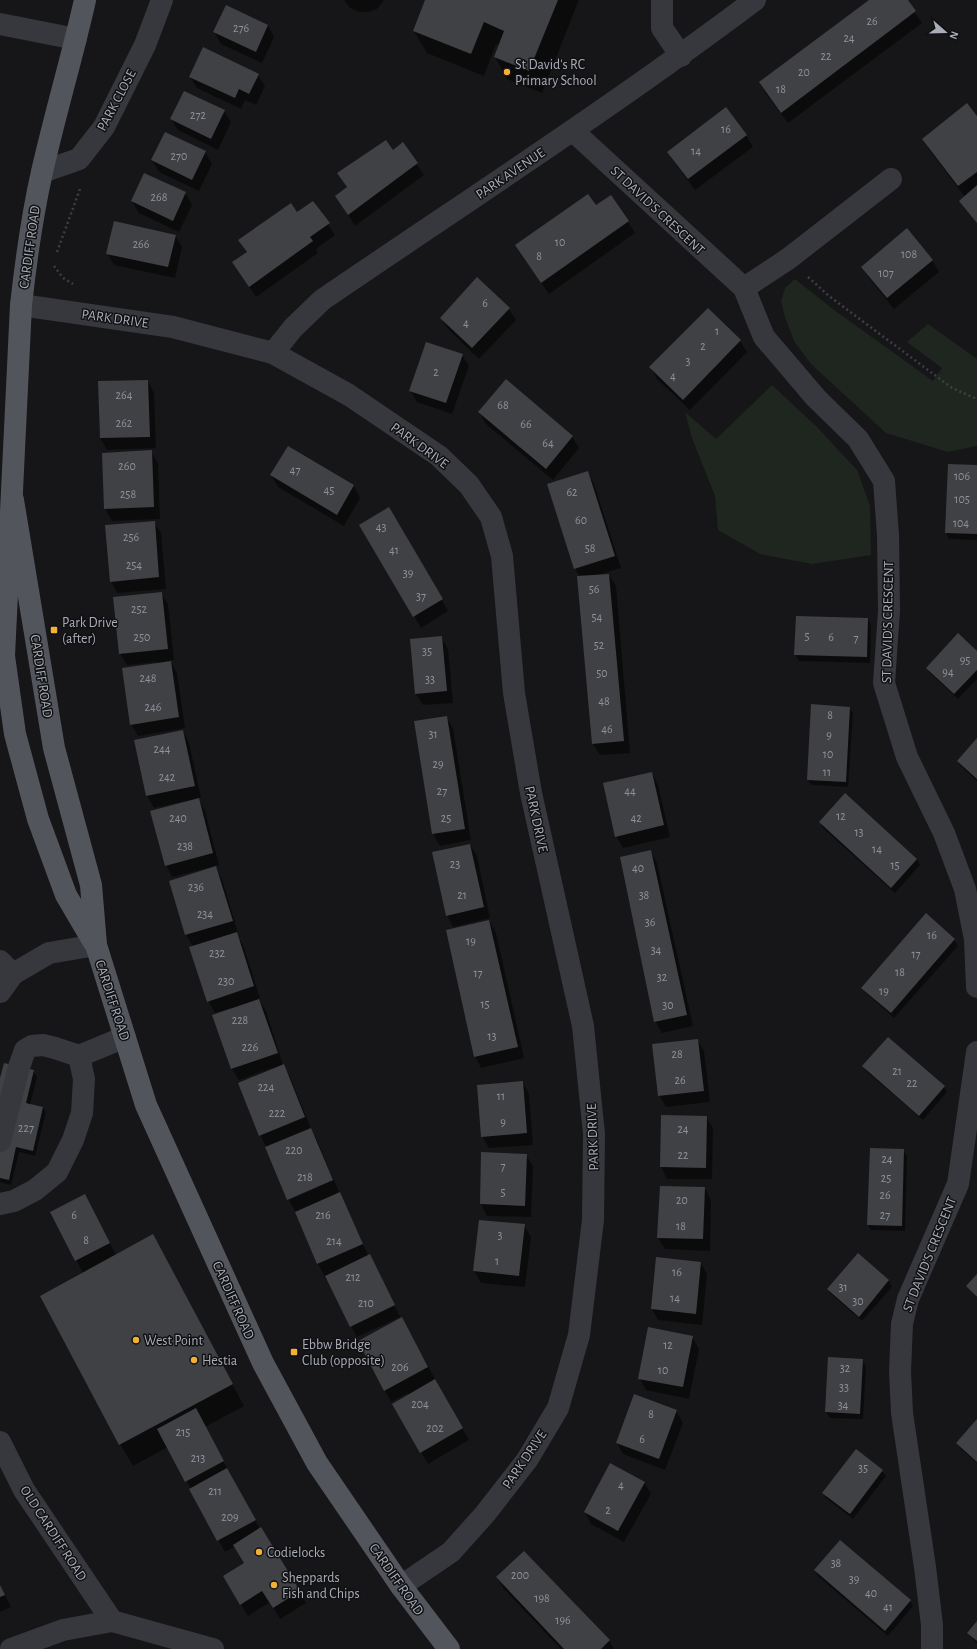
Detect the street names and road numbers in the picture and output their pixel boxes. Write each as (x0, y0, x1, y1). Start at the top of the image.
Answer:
street label: PARK CLOSE (95, 67, 139, 133)
street label: PARK AVENUE (474, 146, 548, 202)
street label: ST DAVID'S CRESCENT (608, 164, 707, 258)
street label: CARDIFF ROAD (17, 205, 43, 290)
street label: PARK DRIVE (81, 307, 149, 331)
street label: PARK DRIVE (388, 420, 451, 471)
street label: ST DAVID'S CRESCENT (880, 560, 896, 683)
street label: CARDIFF ROAD (28, 634, 54, 719)
street label: PARK DRIVE (522, 785, 550, 854)
street label: CARDIFF ROAD (92, 958, 132, 1042)
street label: PARK DRIVE (585, 1103, 601, 1171)
street label: ST DAVID'S CRESCENT (900, 1195, 959, 1314)
street label: CARDIFF ROAD (210, 1259, 257, 1342)
street label: PARK DRIVE (500, 1428, 550, 1491)
street label: OLD CARDIFF ROAD (17, 1484, 89, 1583)
street label: CARDIFF ROAD (366, 1541, 426, 1618)

